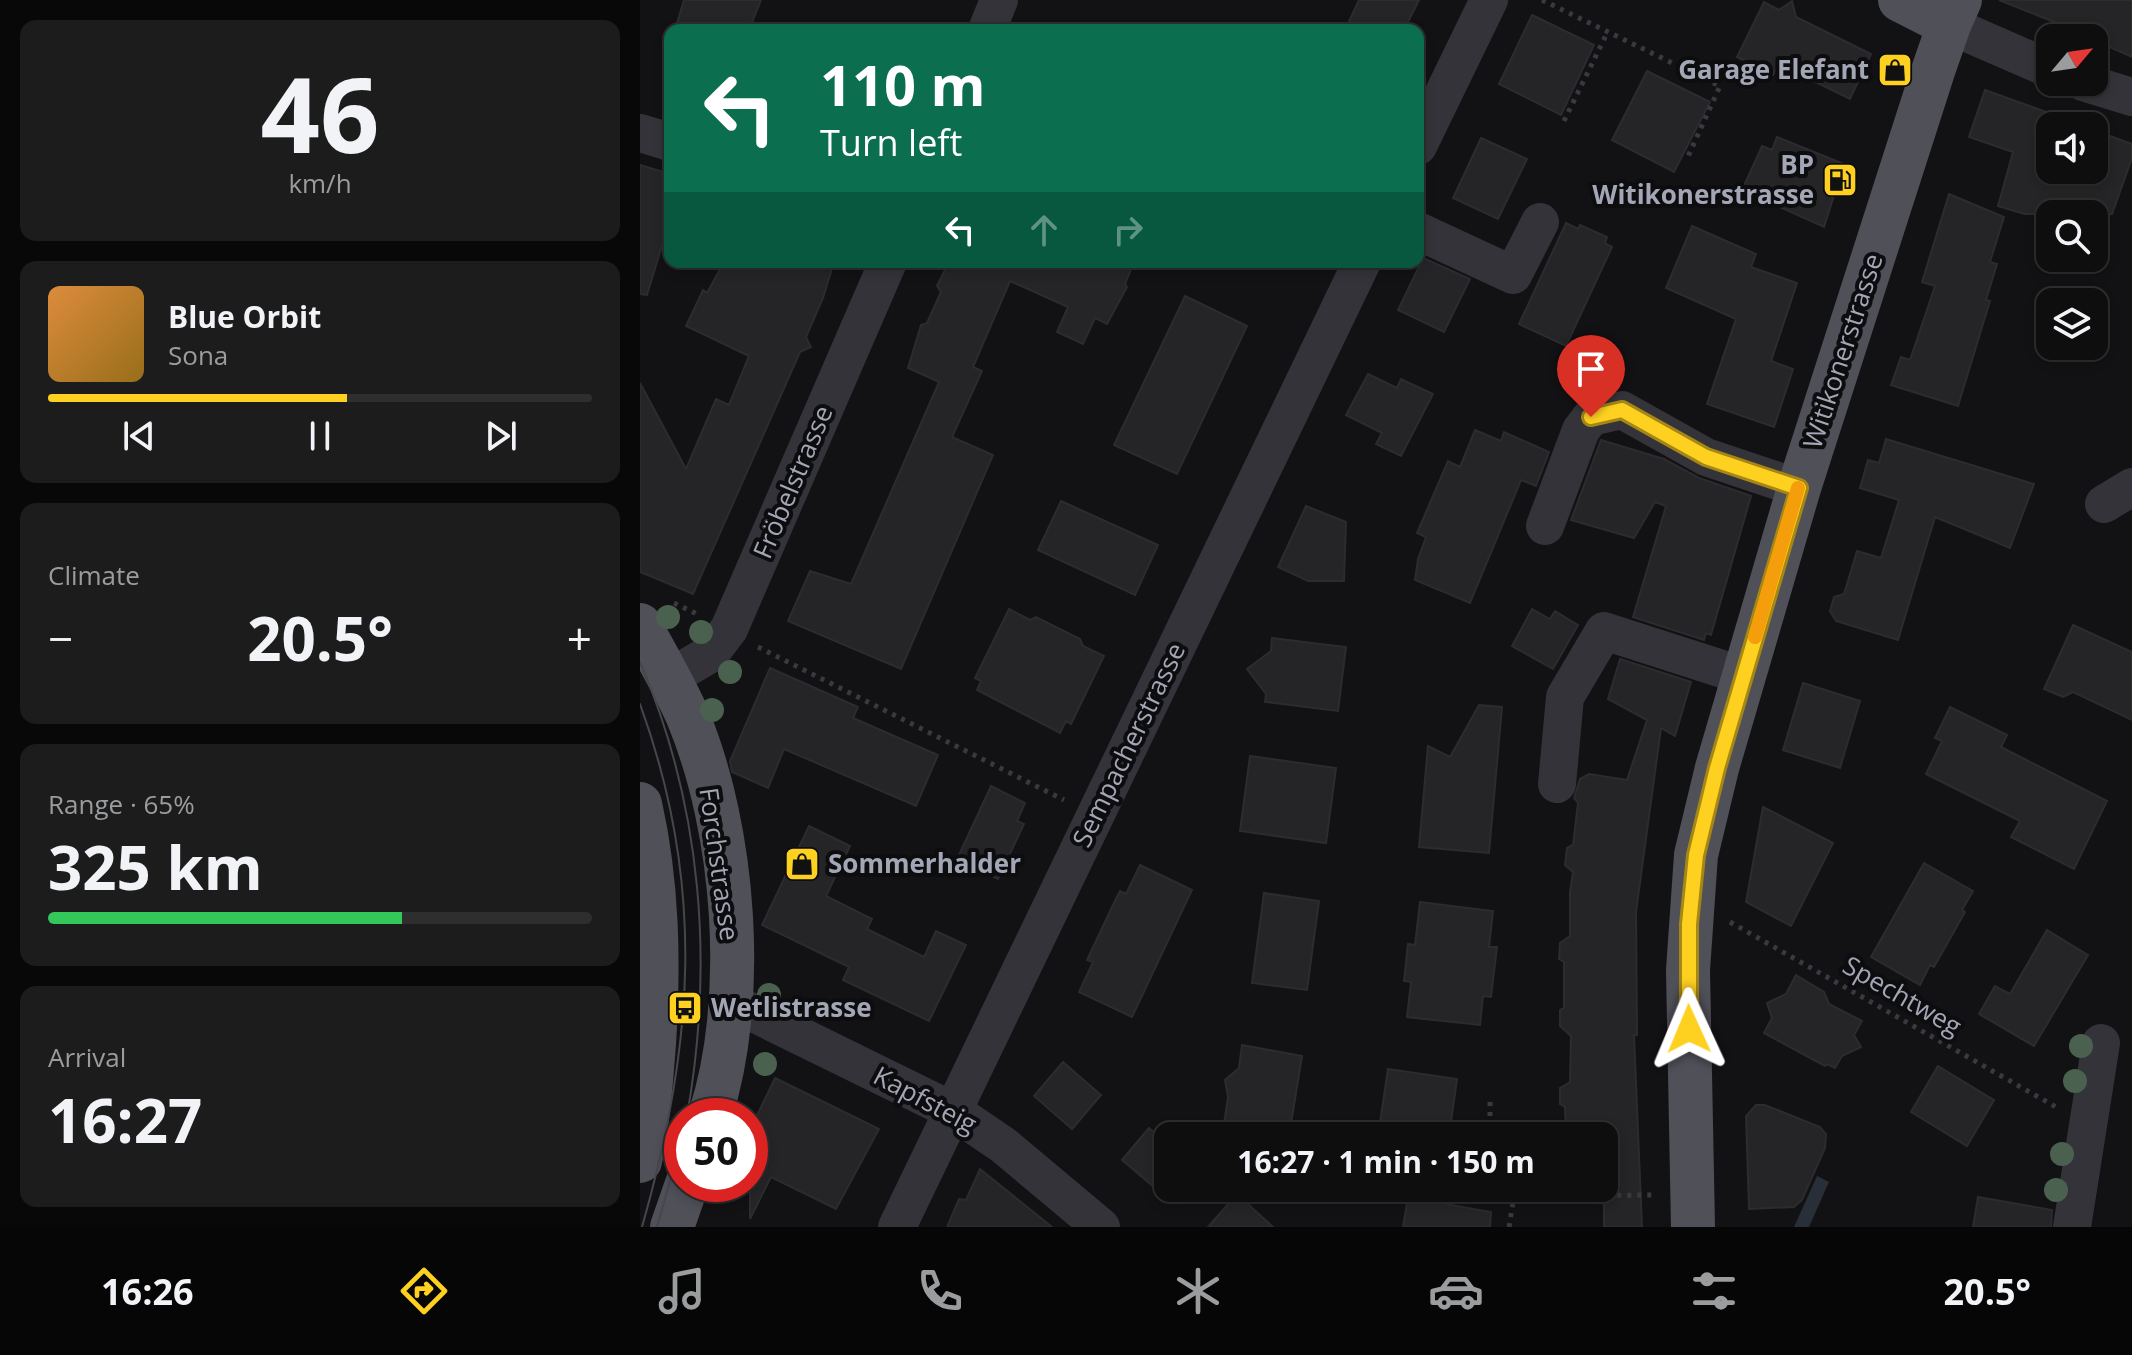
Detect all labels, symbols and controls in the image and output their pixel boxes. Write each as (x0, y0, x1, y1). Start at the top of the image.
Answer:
north arrow (2036, 24, 2108, 96)
map controls (2036, 24, 2108, 360)
text: 46 (261, 42, 379, 183)
text: 110 m (820, 46, 986, 122)
place label: Garage Elefant (1678, 51, 1869, 87)
shop icon: Garage Elefant (1876, 51, 1914, 89)
icon: left (688, 56, 792, 160)
button: sound (2036, 112, 2108, 184)
text: Turn left (820, 118, 962, 167)
place label: BP Witikonerstrasse (1592, 146, 1814, 212)
fuel station icon: BP Witikonerstrasse (1821, 161, 1859, 199)
text: km/h (288, 165, 352, 201)
button: search (2036, 200, 2108, 272)
icon: left (938, 208, 982, 252)
icon: ahead (1022, 208, 1066, 252)
icon: right (1106, 208, 1150, 252)
street label: Witikonerstrasse (1794, 249, 1891, 453)
button: layers (2036, 288, 2108, 360)
text: Blue Orbit (168, 296, 321, 337)
pin (1557, 335, 1625, 417)
text: Sona (168, 337, 228, 373)
icon: arrive (1569, 347, 1613, 391)
street label: Fröbelstrasse (744, 400, 840, 564)
icon: previous (117, 414, 161, 458)
icon: pause (298, 414, 342, 458)
icon: next (479, 414, 523, 458)
text: Climate (48, 557, 140, 593)
text: 20.5° (247, 597, 393, 679)
text: − (48, 608, 73, 668)
text: + (567, 608, 592, 668)
street label: Sempacherstrasse (1063, 636, 1193, 853)
street label: Forchstrasse (691, 785, 749, 943)
text: Range · 65% (48, 786, 195, 822)
text: 325 km (48, 826, 263, 908)
shop icon: Sommerhalder (783, 845, 821, 883)
place label: Sommerhalder (828, 845, 1021, 881)
street label: Spechtweg (1837, 947, 1968, 1044)
position arrow (1647, 987, 1731, 1071)
bus stop icon: Wetlistrasse (666, 989, 704, 1027)
place label: Wetlistrasse (711, 989, 872, 1025)
text: Arrival (48, 1039, 126, 1075)
street label: Kapfsteig (868, 1057, 983, 1141)
text: 16:27 (48, 1079, 202, 1161)
speed limit sign: 50 (664, 1098, 768, 1202)
text: 16:27 · 1 min · 150 m (1237, 1141, 1535, 1182)
icon: directions (396, 1263, 452, 1319)
icon: music (654, 1263, 710, 1319)
icon: phone (912, 1263, 968, 1319)
icon: climate (1170, 1263, 1226, 1319)
icon: car (1428, 1263, 1484, 1319)
icon: filters (1686, 1263, 1742, 1319)
text: 16:26 (101, 1267, 194, 1316)
text: 20.5° (1943, 1267, 2031, 1316)

